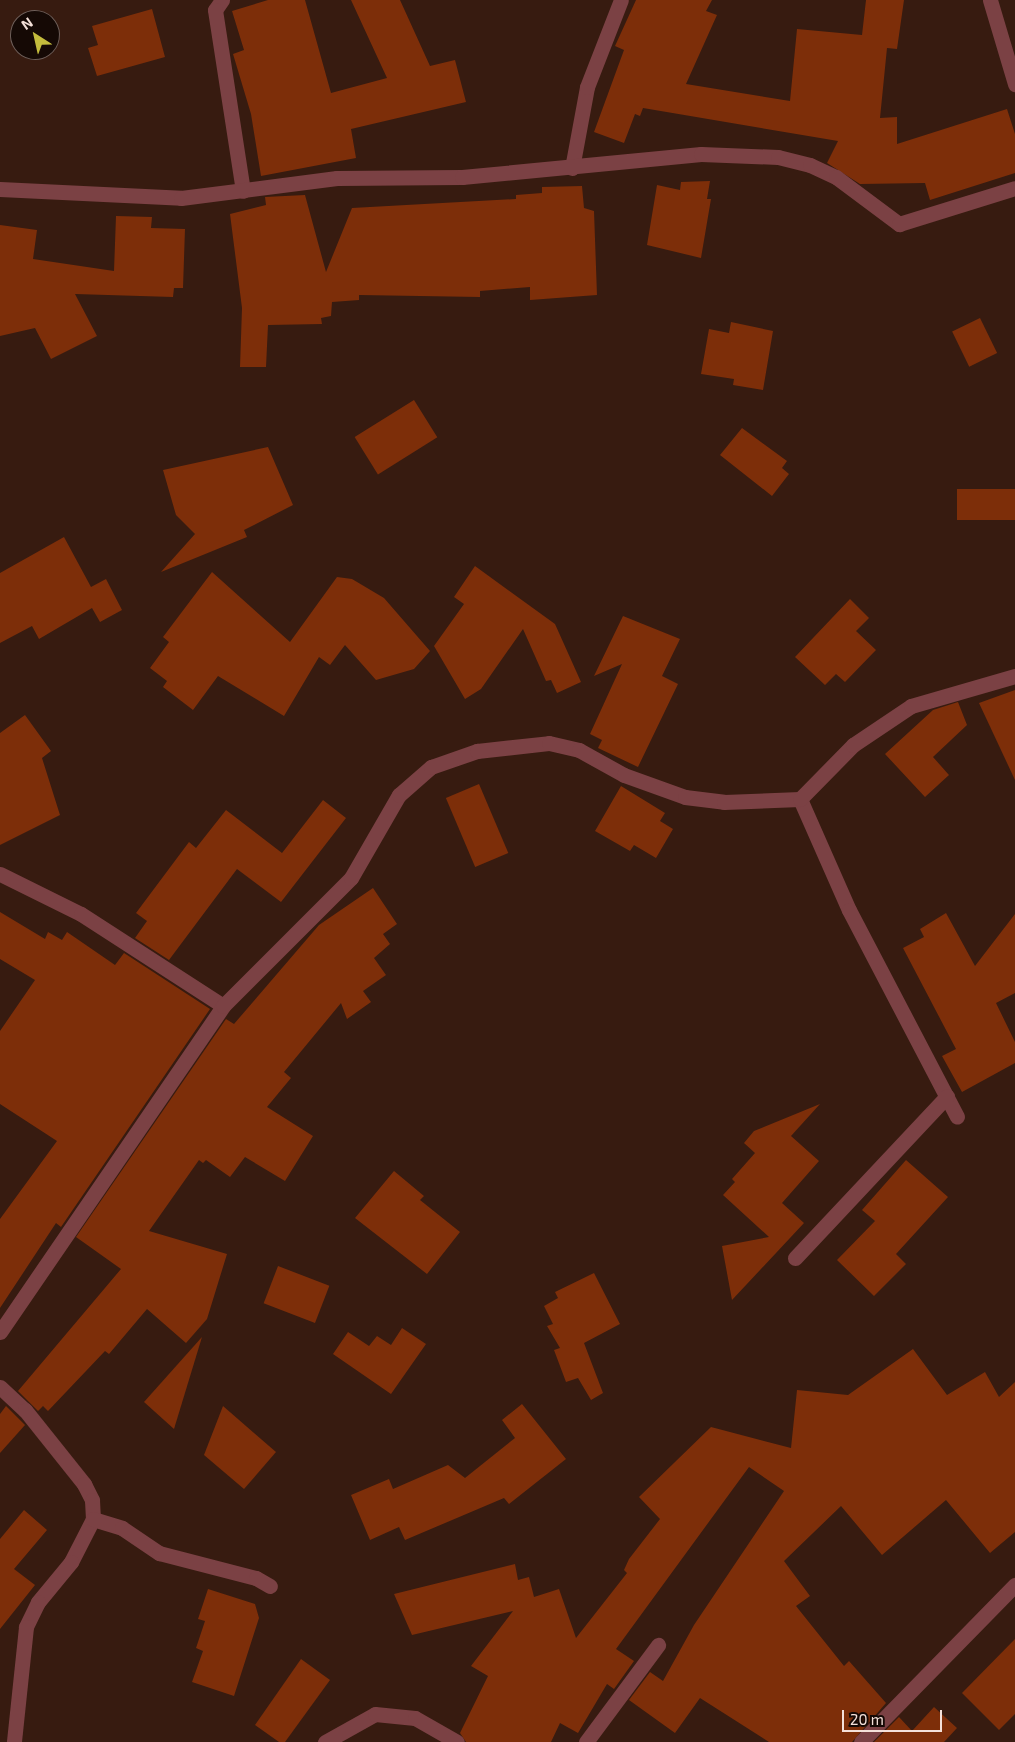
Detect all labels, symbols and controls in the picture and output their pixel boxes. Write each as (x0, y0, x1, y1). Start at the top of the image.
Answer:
north arrow (10, 10, 60, 60)
text: N (18, 13, 36, 33)
scale bar (845, 1700, 945, 1732)
text: 20 m (850, 1710, 884, 1728)

